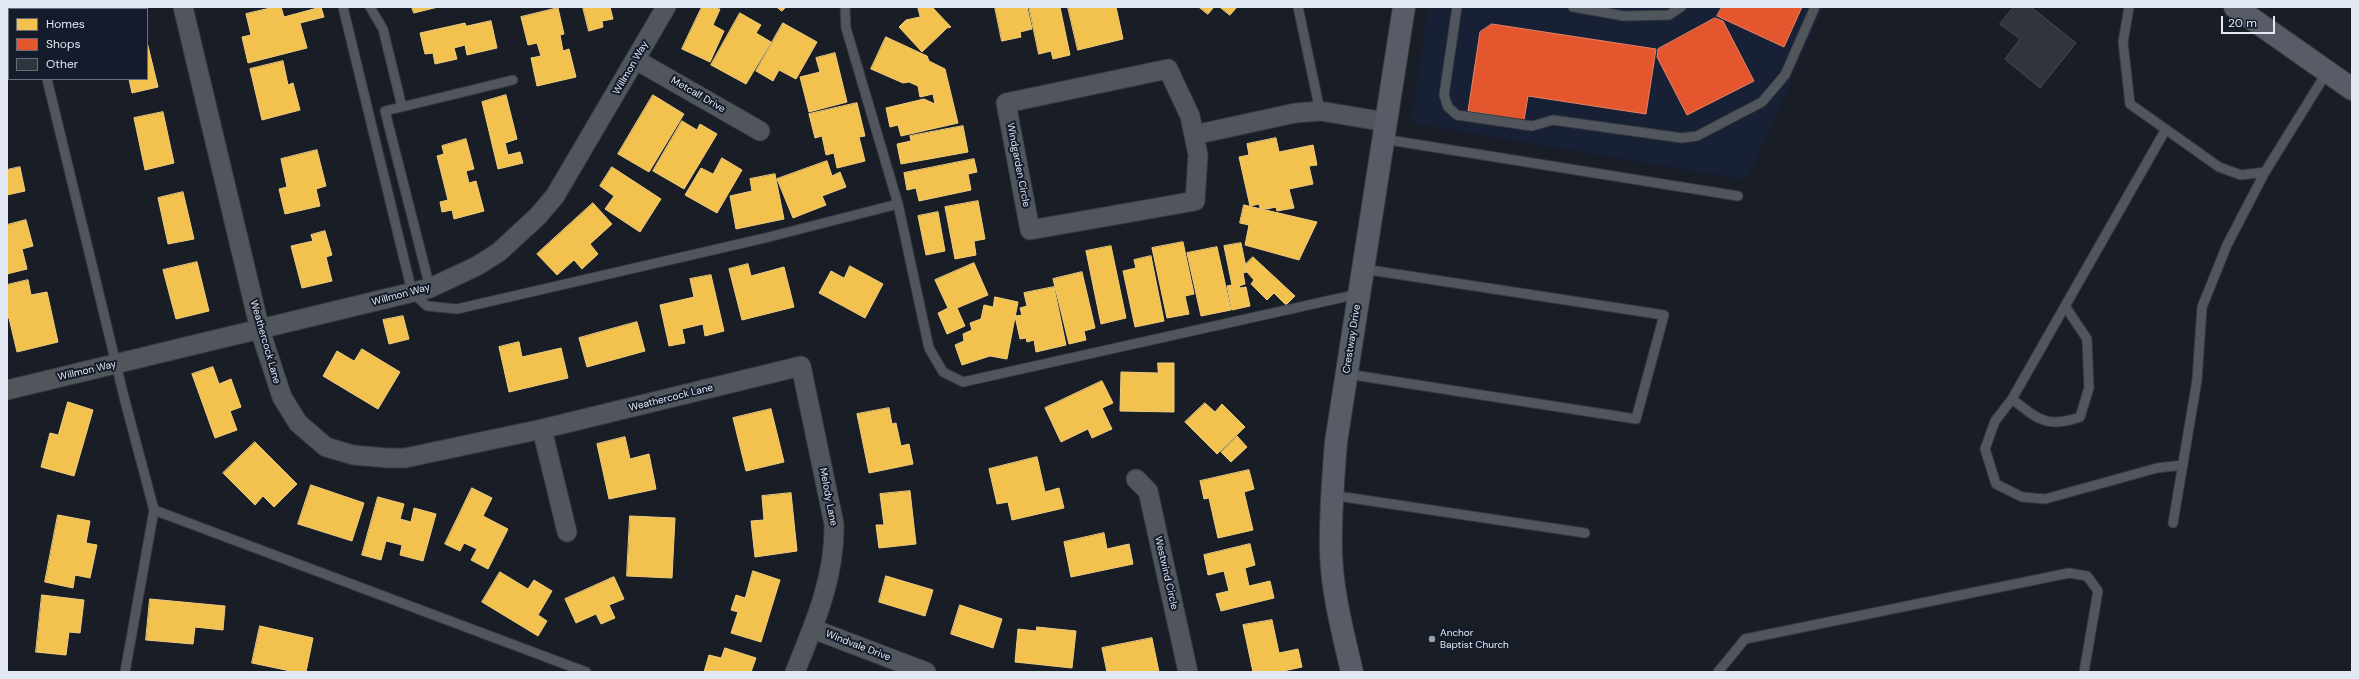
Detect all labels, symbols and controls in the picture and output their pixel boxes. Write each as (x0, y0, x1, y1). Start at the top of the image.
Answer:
legend (8, 8, 148, 80)
scale bar (2223, 8, 2277, 34)
text: 20 m (2228, 15, 2257, 31)
text: Homes (46, 16, 85, 32)
text: Shops (46, 36, 81, 52)
street label: Willmon Way (611, 39, 651, 97)
text: Other (46, 56, 78, 72)
street label: Metcalf Drive (669, 75, 727, 115)
street label: Windgarden Circle (1004, 122, 1032, 208)
street label: Willmon Way (371, 281, 431, 309)
street label: Weathercock Lane (247, 299, 283, 385)
street label: Crestway Drive (1341, 304, 1363, 374)
street label: Willmon Way (57, 358, 117, 384)
street label: Weathercock Lane (628, 382, 714, 414)
street label: Melody Lane (816, 467, 840, 527)
street label: Westwind Circle (1152, 535, 1180, 611)
place label: Anchor Baptist Church (1440, 627, 1509, 650)
street label: Windvale Drive (824, 628, 892, 664)
marker: Anchor Baptist Church (1427, 634, 1437, 644)

